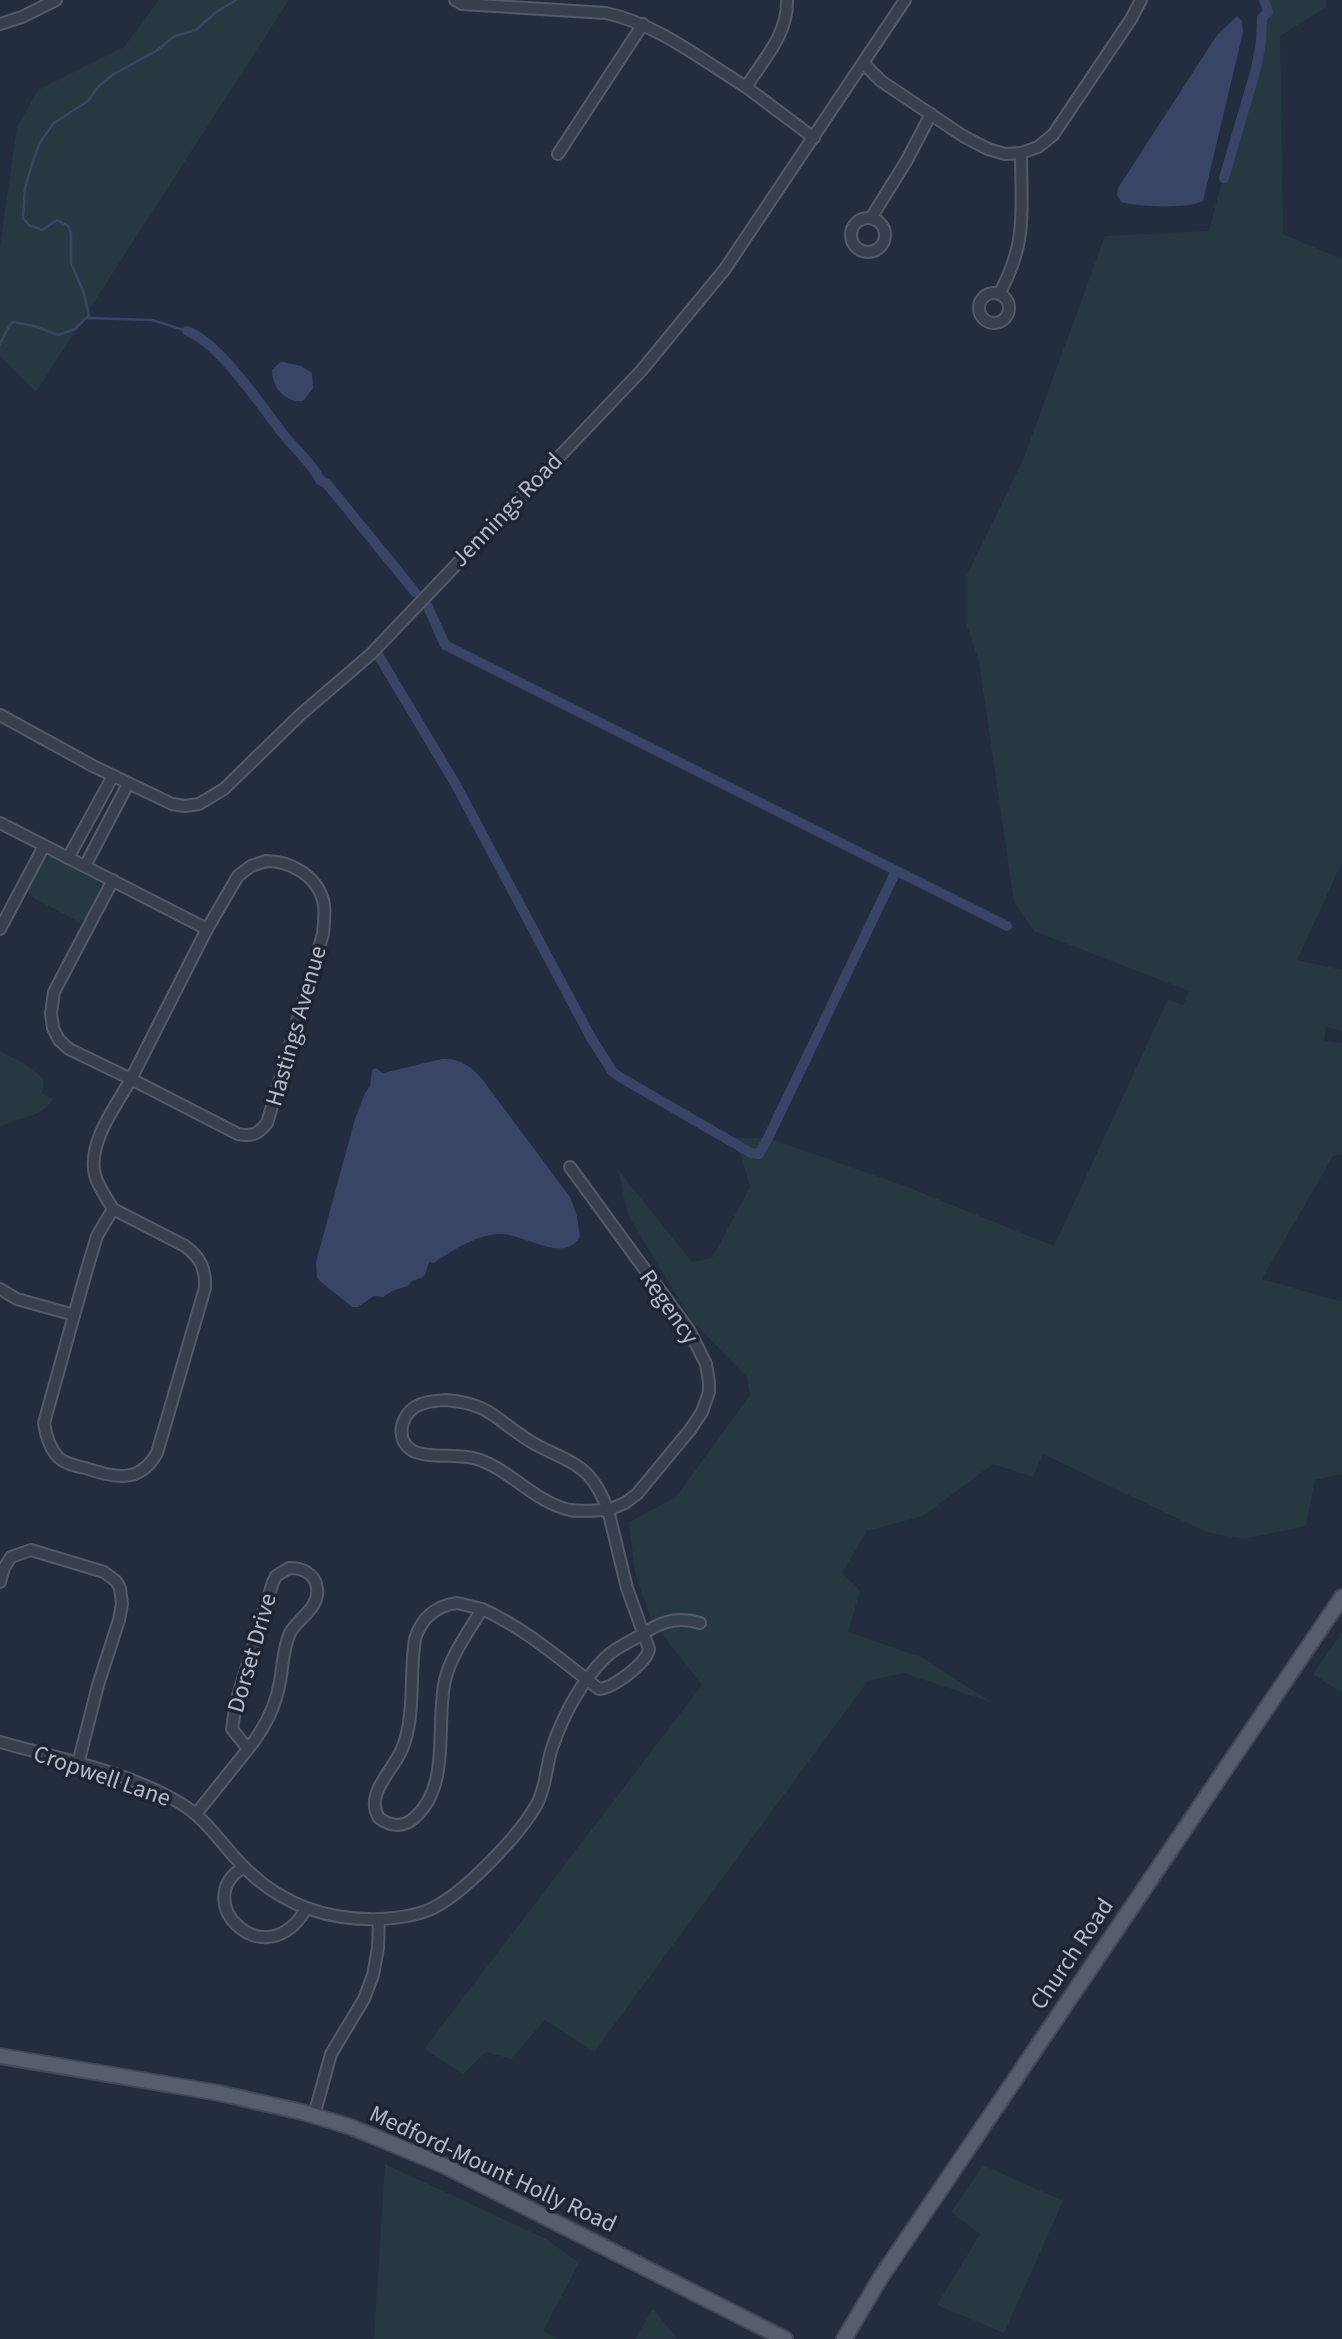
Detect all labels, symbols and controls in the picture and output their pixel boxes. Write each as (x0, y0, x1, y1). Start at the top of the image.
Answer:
street label: Jennings Road (443, 445, 571, 575)
street label: Hastings Avenue (256, 942, 336, 1110)
street label: Regency (631, 1262, 707, 1352)
street label: Dorset Drive (218, 1589, 286, 1717)
street label: Cropwell Lane (29, 1736, 175, 1816)
street label: Church Road (1022, 1891, 1122, 2017)
street label: Medford-Mount Holly Road (364, 2096, 622, 2242)

